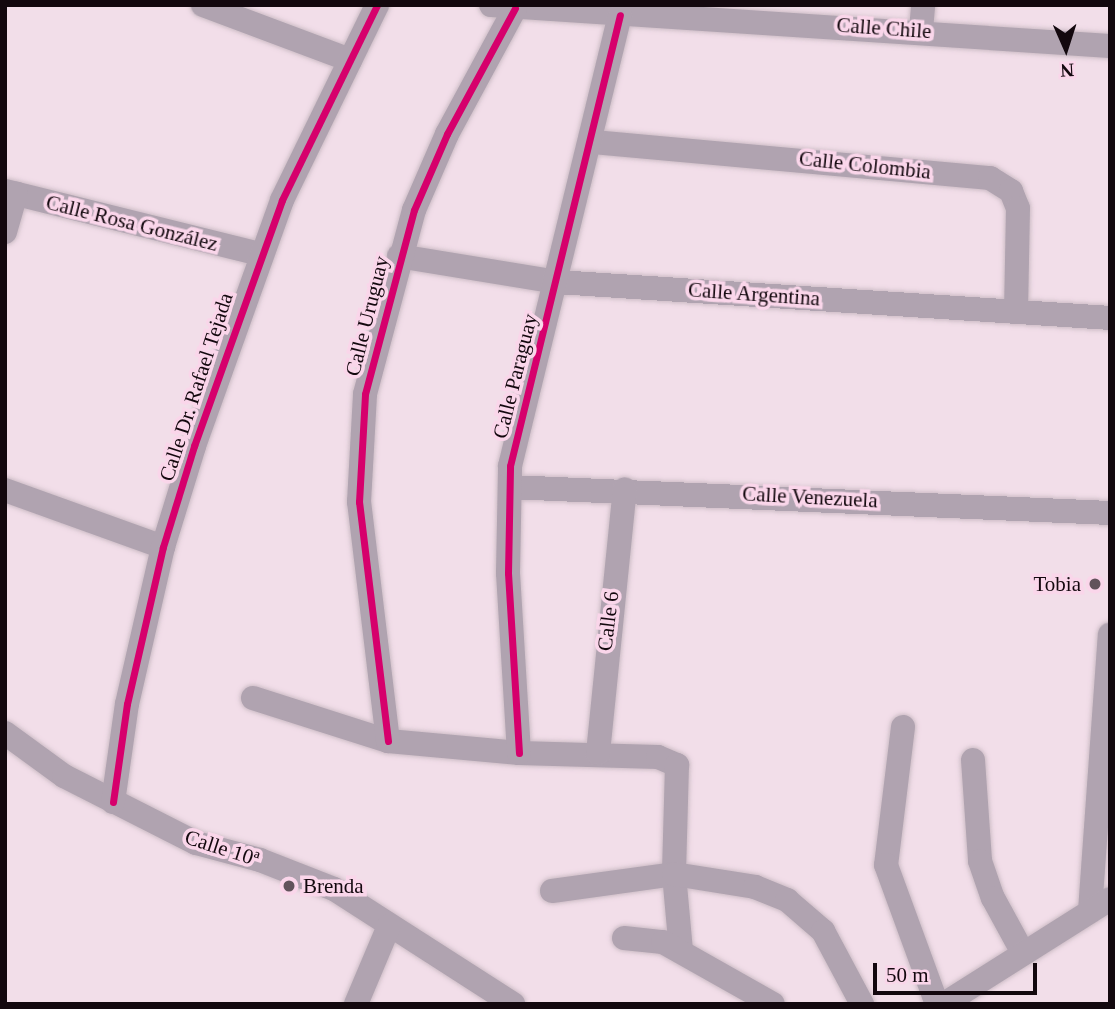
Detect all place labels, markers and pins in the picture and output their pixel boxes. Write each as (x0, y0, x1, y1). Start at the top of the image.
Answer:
place label: Tobia (1033, 571, 1081, 597)
marker: Tobia (1087, 576, 1103, 592)
place label: Brenda (303, 873, 364, 899)
marker: Brenda (281, 878, 297, 894)

